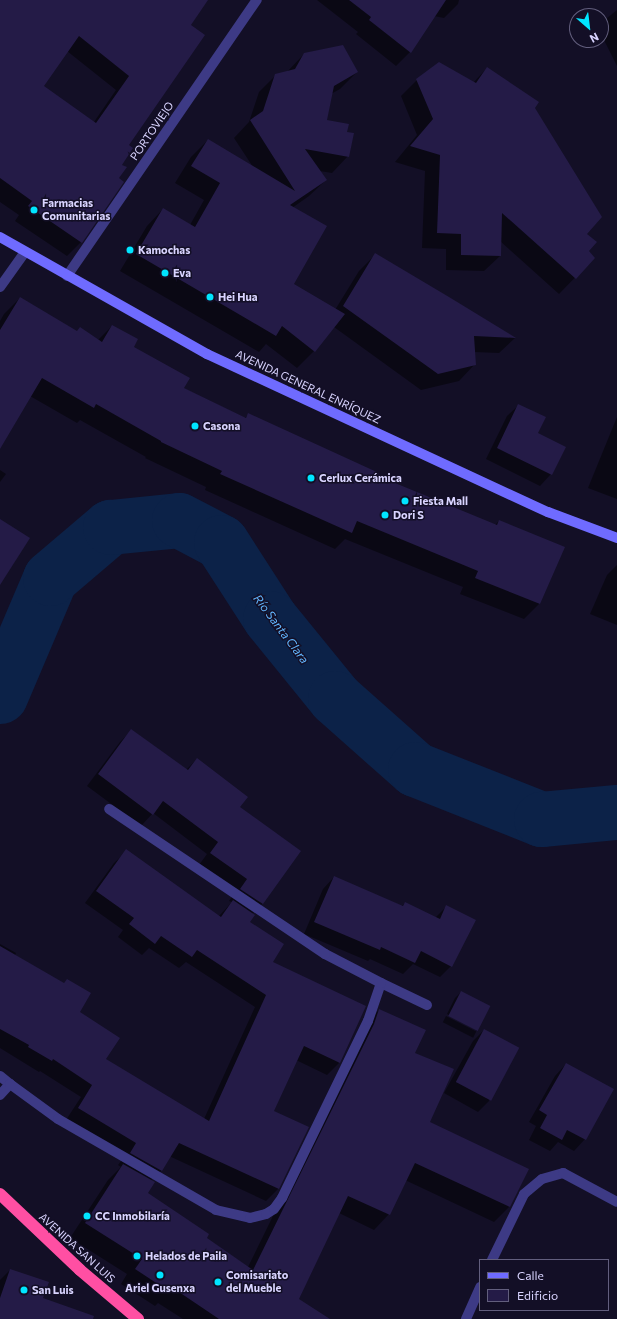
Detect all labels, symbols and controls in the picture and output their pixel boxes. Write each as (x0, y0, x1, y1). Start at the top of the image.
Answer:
north arrow (569, 8, 609, 48)
text: N (588, 30, 601, 46)
street label: PORTOVIEJO (128, 99, 176, 163)
place label: Farmacias Comunitarias (42, 197, 110, 223)
marker: Farmacias Comunitarias (29, 205, 39, 215)
place label: Kamochas (138, 243, 190, 257)
marker: Kamochas (125, 245, 135, 255)
place label: Eva (173, 266, 191, 280)
marker: Eva (160, 268, 170, 278)
place label: Hei Hua (218, 290, 258, 304)
marker: Hei Hua (205, 292, 215, 302)
street label: AVENIDA GENERAL ENRÍQUEZ (233, 347, 383, 427)
place label: Casona (203, 419, 240, 433)
marker: Casona (190, 421, 200, 431)
place label: Cerlux Cerámica (319, 471, 402, 485)
marker: Cerlux Cerámica (306, 473, 316, 483)
place label: Fiesta Mall (413, 494, 468, 508)
marker: Fiesta Mall (400, 496, 410, 506)
place label: Dori S (393, 508, 424, 522)
marker: Dori S (380, 510, 390, 520)
water label: Río Santa Clara (250, 592, 312, 666)
place label: CC Inmobilaría (95, 1209, 170, 1223)
street label: AVENIDA SAN LUIS (36, 1210, 118, 1286)
marker: CC Inmobilaría (82, 1211, 92, 1221)
place label: Helados de Paila (145, 1249, 227, 1263)
marker: Helados de Paila (132, 1251, 142, 1261)
legend (479, 1259, 609, 1311)
text: Calle (517, 1268, 544, 1282)
place label: Comisariato del Mueble (226, 1269, 288, 1295)
marker: Ariel Gusenxa (155, 1270, 165, 1280)
marker: Comisariato del Mueble (213, 1277, 223, 1287)
place label: Ariel Gusenxa (125, 1281, 195, 1295)
place label: San Luis (32, 1283, 74, 1297)
marker: San Luis (19, 1285, 29, 1295)
text: Edificio (517, 1288, 558, 1302)

